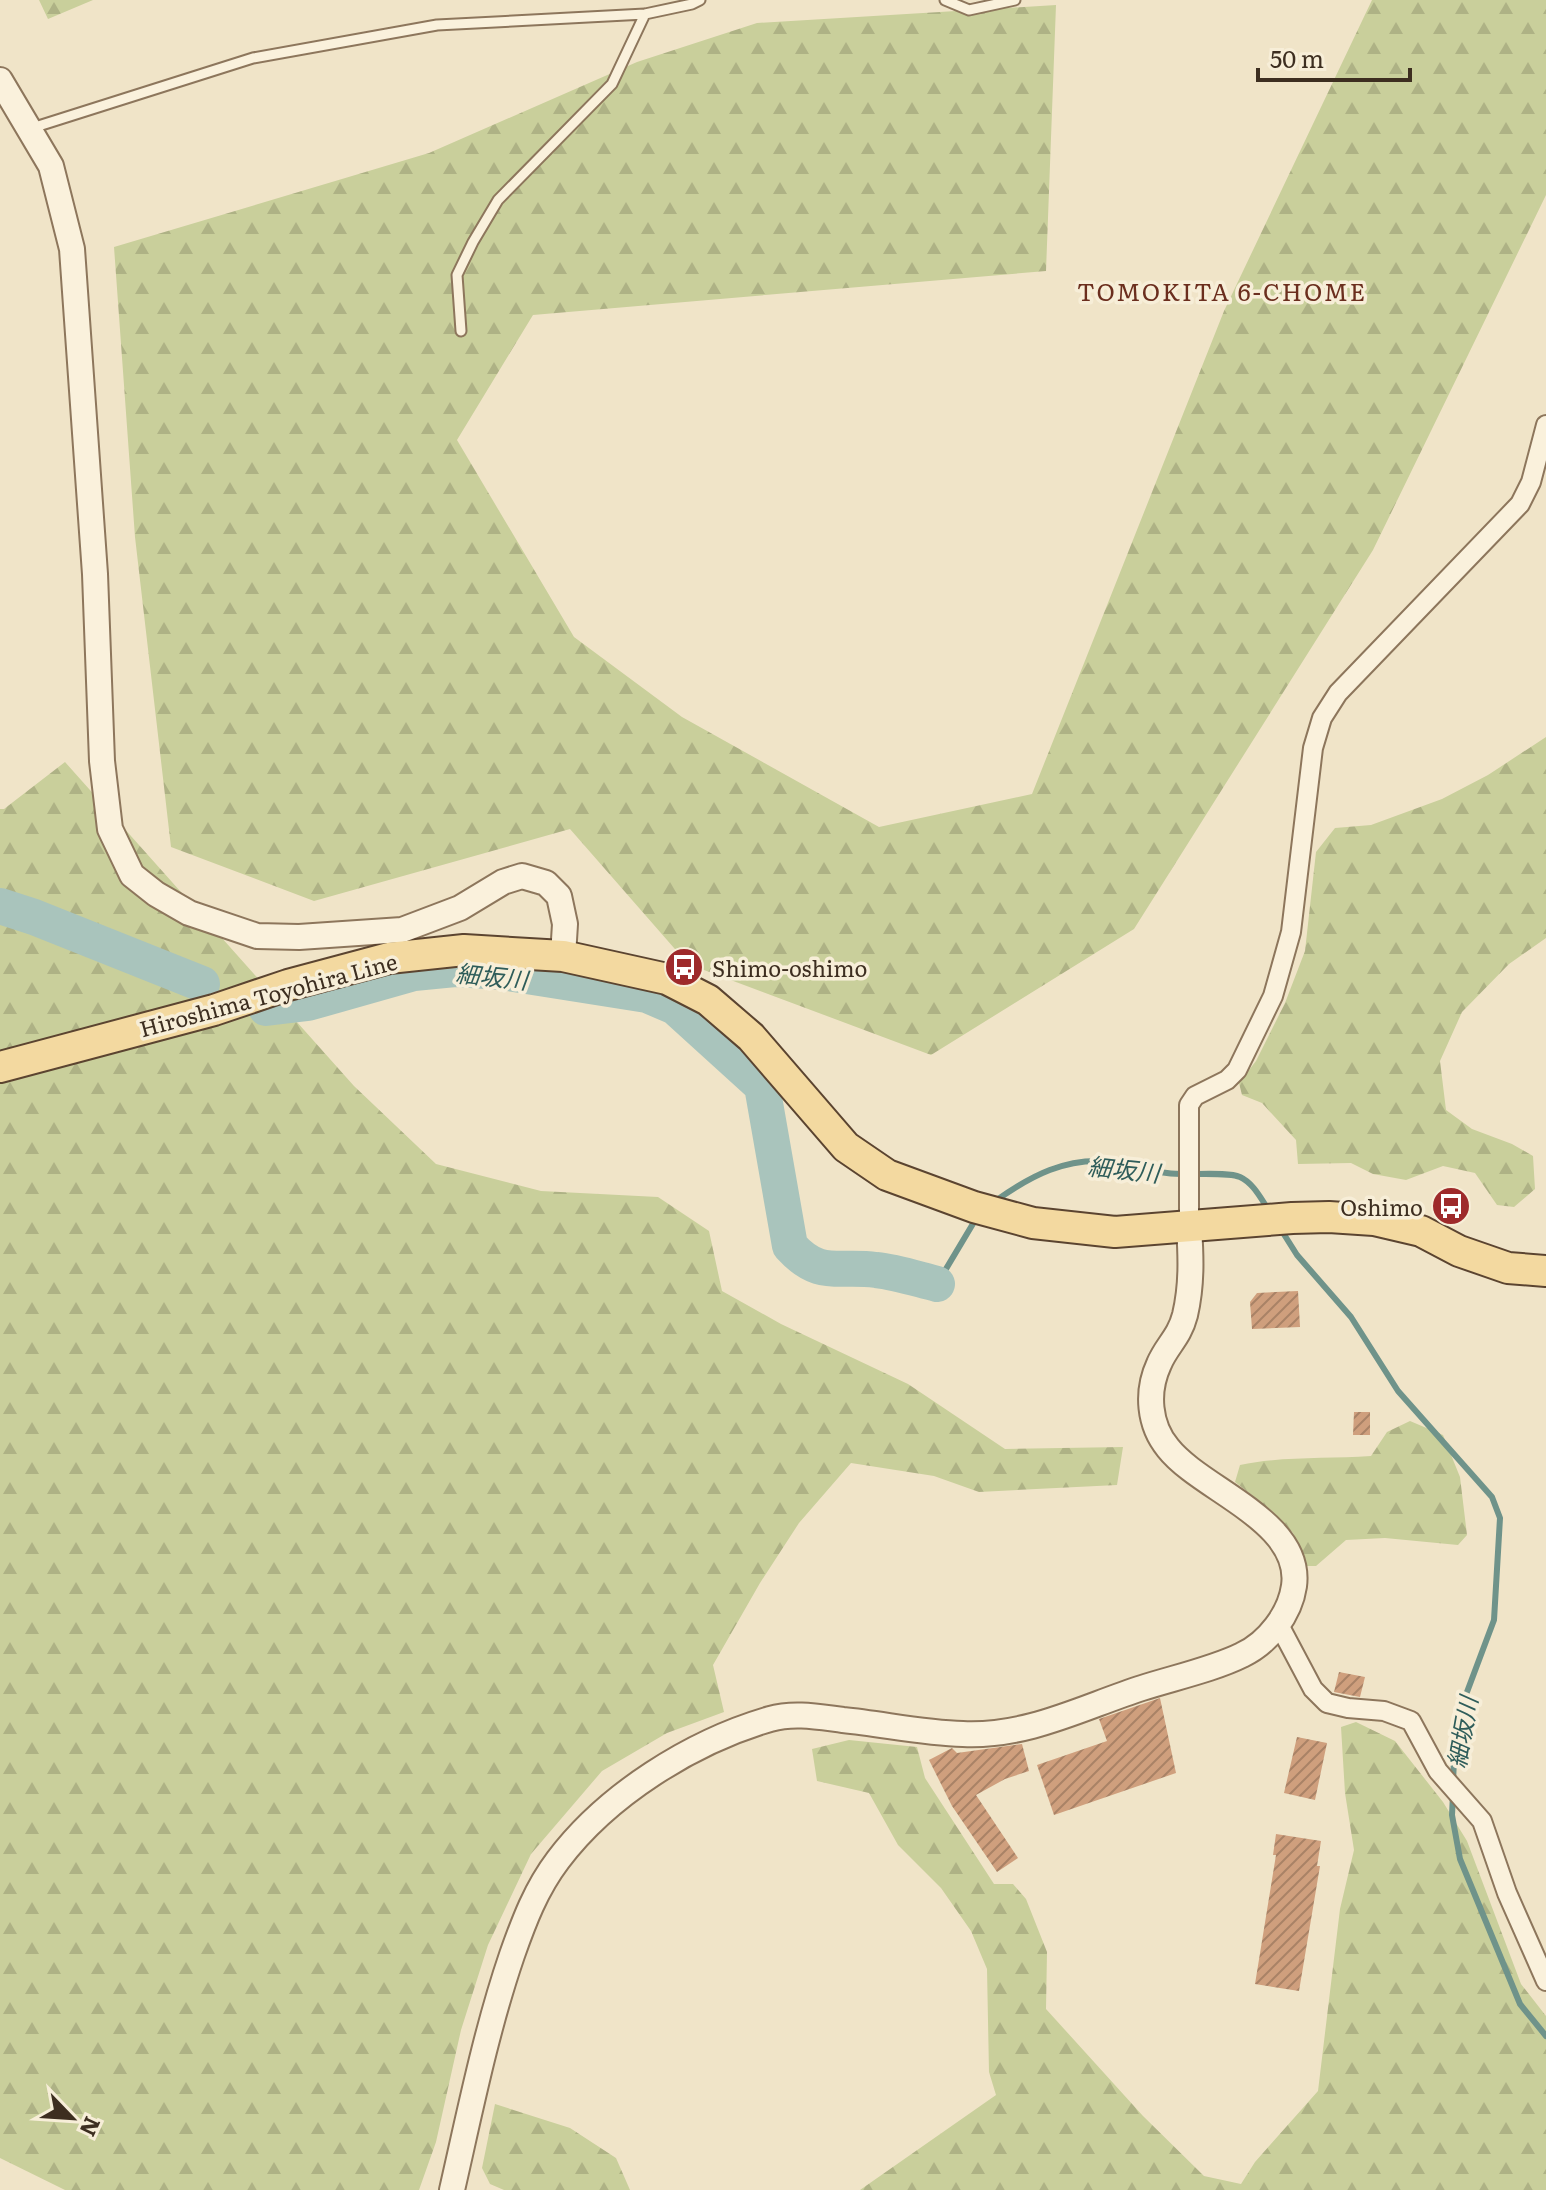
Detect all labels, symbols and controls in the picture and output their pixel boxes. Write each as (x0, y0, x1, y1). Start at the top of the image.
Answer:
scale bar (1258, 32, 1410, 82)
text: 50 m (1270, 40, 1324, 75)
district label: TOMOKITA 6-CHOME (1077, 273, 1367, 308)
street label: Hiroshima Toyohira Line (135, 944, 401, 1044)
bus stop icon: Shimo-oshimo (663, 946, 705, 988)
place label: Shimo-oshimo (712, 951, 867, 984)
water label: 細坂川 (454, 954, 533, 996)
water label: 細坂川 (1086, 1147, 1165, 1189)
bus stop icon: Oshimo (1430, 1185, 1472, 1227)
place label: Oshimo (1340, 1190, 1423, 1223)
water label: 細坂川 (1438, 1691, 1485, 1770)
north arrow (32, 2078, 112, 2158)
text: N (73, 2112, 110, 2142)

